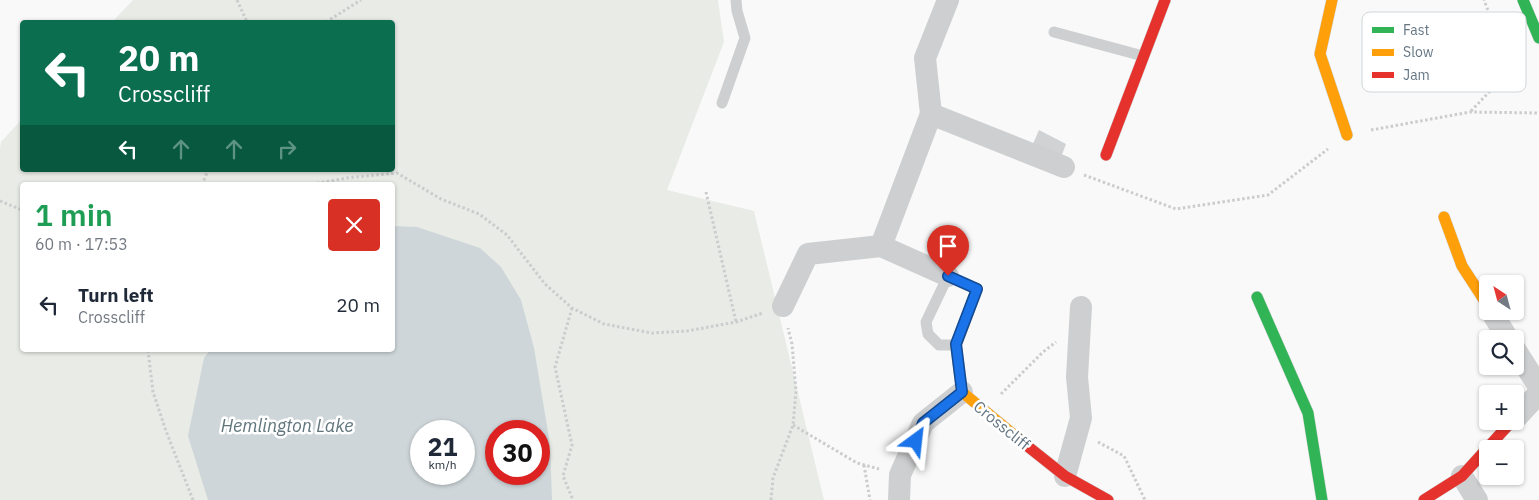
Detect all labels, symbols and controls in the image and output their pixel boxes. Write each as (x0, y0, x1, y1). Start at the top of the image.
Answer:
legend (1362, 12, 1526, 92)
text: Fast (1403, 21, 1429, 39)
text: 20 m (118, 35, 200, 81)
icon: left (35, 40, 100, 105)
text: Slow (1403, 43, 1434, 61)
text: Jam (1403, 66, 1430, 84)
text: Crosscliff (118, 79, 210, 108)
icon: left (114, 135, 142, 163)
icon: ahead (167, 135, 195, 163)
icon: ahead (220, 135, 248, 163)
icon: right (273, 135, 301, 163)
text: 1 min (35, 195, 113, 234)
button: close (328, 199, 380, 251)
pin (927, 225, 969, 276)
icon: arrive (934, 232, 962, 260)
text: 60 m · 17:53 (35, 234, 128, 254)
north arrow (1479, 275, 1524, 320)
map controls (1479, 275, 1524, 485)
text: Turn left (78, 283, 154, 307)
icon: left (35, 291, 63, 319)
text: 20 m (336, 293, 380, 317)
text: Crosscliff (78, 307, 145, 327)
button: search (1479, 330, 1524, 375)
button: + (1479, 385, 1524, 430)
street label: Crosscliff (970, 396, 1034, 454)
water label: Hemlington Lake (221, 414, 353, 437)
position arrow (889, 414, 941, 466)
speed limit sign: 30 (485, 420, 550, 485)
text: 21 (427, 430, 458, 463)
button: − (1479, 440, 1524, 485)
text: km/h (428, 457, 457, 472)

